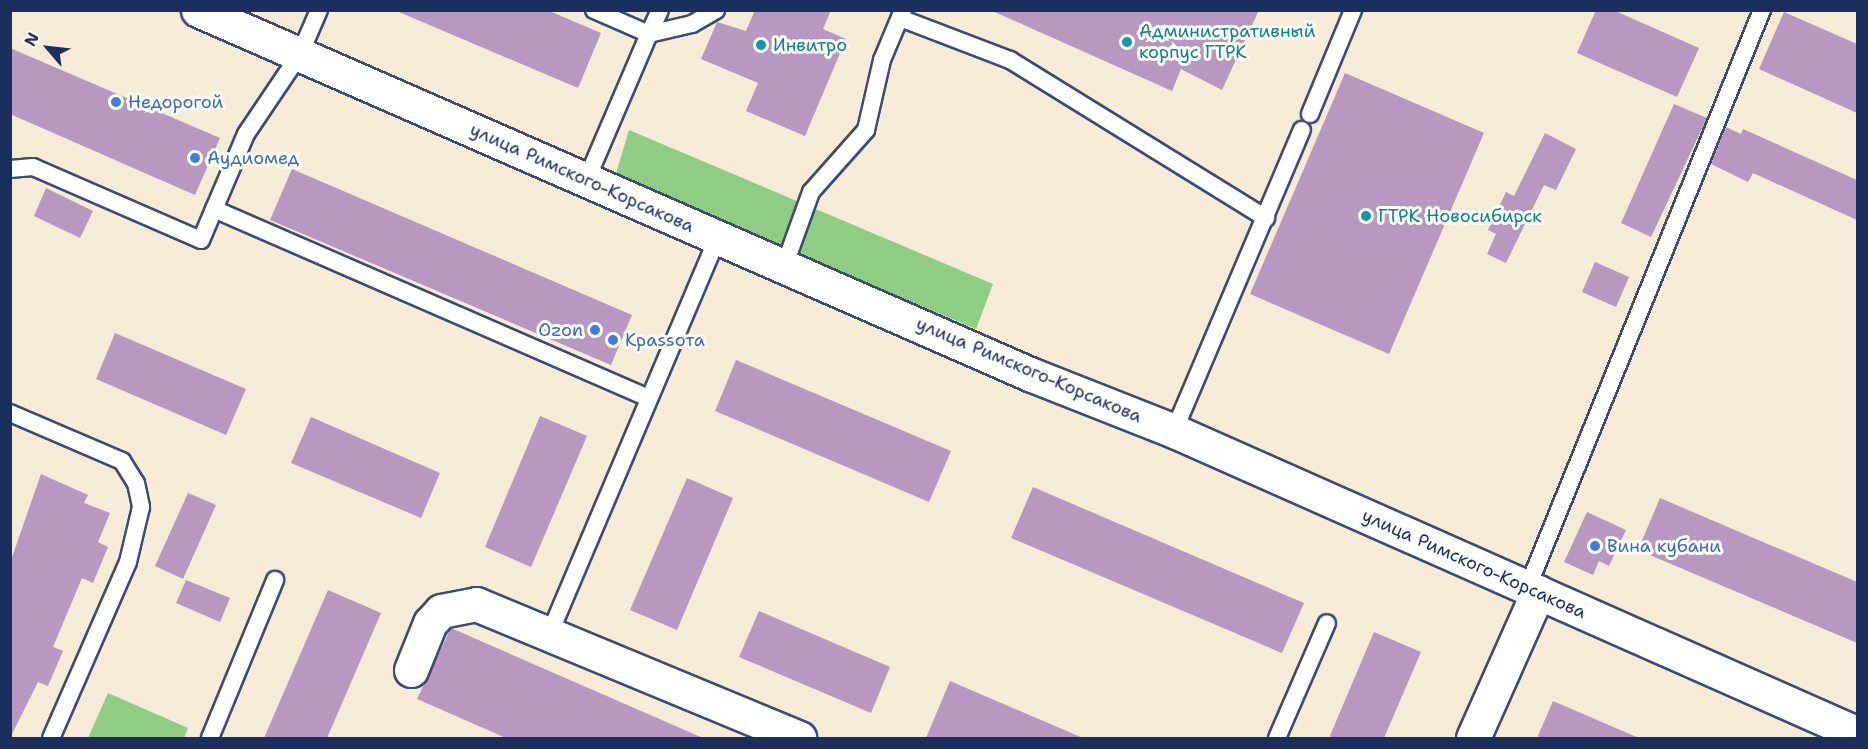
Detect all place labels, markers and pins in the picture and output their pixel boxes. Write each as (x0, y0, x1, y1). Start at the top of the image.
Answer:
place label: Административный корпус ГТРК (1139, 21, 1315, 63)
place label: Инвитро (773, 34, 847, 56)
marker: Административный корпус ГТРК (1120, 35, 1134, 49)
marker: Инвитро (754, 38, 768, 52)
place label: Недорогой (128, 91, 223, 113)
marker: Недорогой (109, 95, 123, 109)
place label: Аудиомед (207, 147, 299, 169)
marker: Аудиомед (188, 151, 202, 165)
place label: ГТРК Новосибирск (1378, 205, 1542, 227)
marker: ГТРК Новосибирск (1359, 209, 1373, 223)
place label: Ozon (538, 319, 583, 341)
marker: Ozon (588, 323, 602, 337)
place label: Краssота (625, 329, 705, 351)
marker: Краssота (606, 333, 620, 347)
place label: Вина кубани (1607, 535, 1721, 557)
marker: Вина кубани (1588, 539, 1602, 553)

